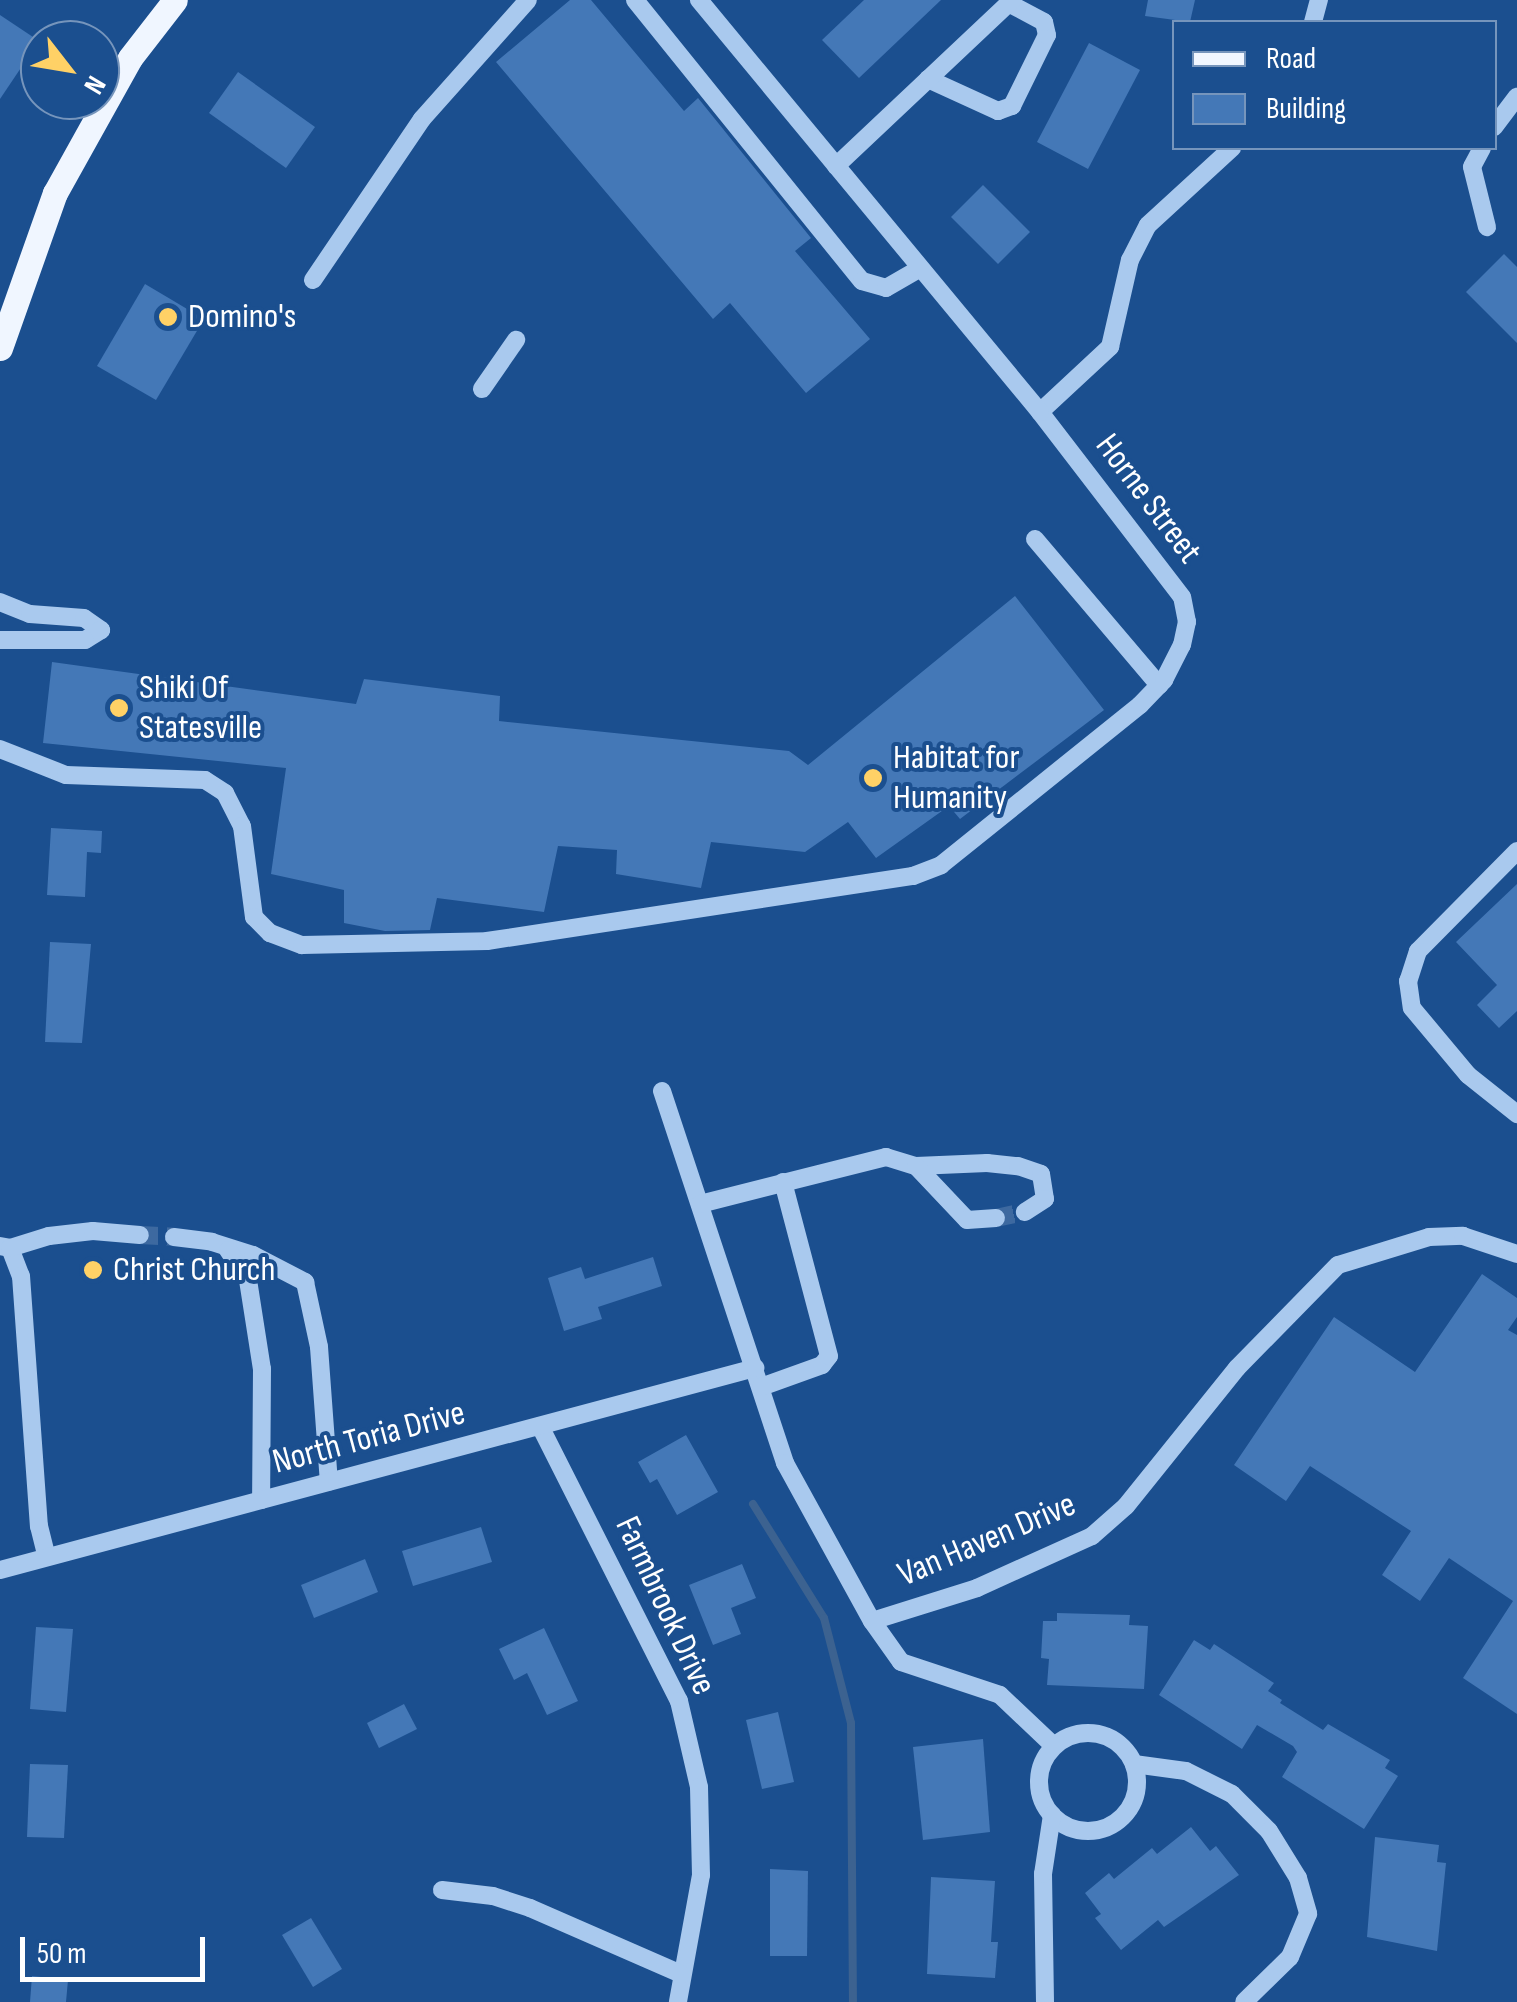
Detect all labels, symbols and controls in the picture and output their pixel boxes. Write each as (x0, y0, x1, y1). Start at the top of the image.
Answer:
north arrow (20, 20, 120, 120)
legend (1172, 20, 1497, 150)
text: Road (1266, 41, 1316, 77)
text: N (76, 70, 112, 100)
text: Building (1266, 91, 1346, 127)
place label: Domino's (188, 296, 296, 338)
marker: Domino's (157, 306, 179, 328)
street label: Horne Street (1086, 426, 1210, 572)
place label: Shiki Of Statesville (139, 667, 262, 749)
marker: Shiki Of Statesville (108, 697, 130, 719)
place label: Habitat for Humanity (893, 737, 1019, 819)
marker: Habitat for Humanity (862, 767, 884, 789)
place label: Christ Church (113, 1249, 275, 1291)
marker: Christ Church (82, 1259, 104, 1281)
street label: North Toria Drive (268, 1392, 470, 1484)
street label: Van Haven Drive (892, 1484, 1082, 1596)
street label: Farmbrook Drive (605, 1510, 725, 1702)
scale bar (25, 1917, 210, 1979)
text: 50 m (37, 1936, 86, 1972)

